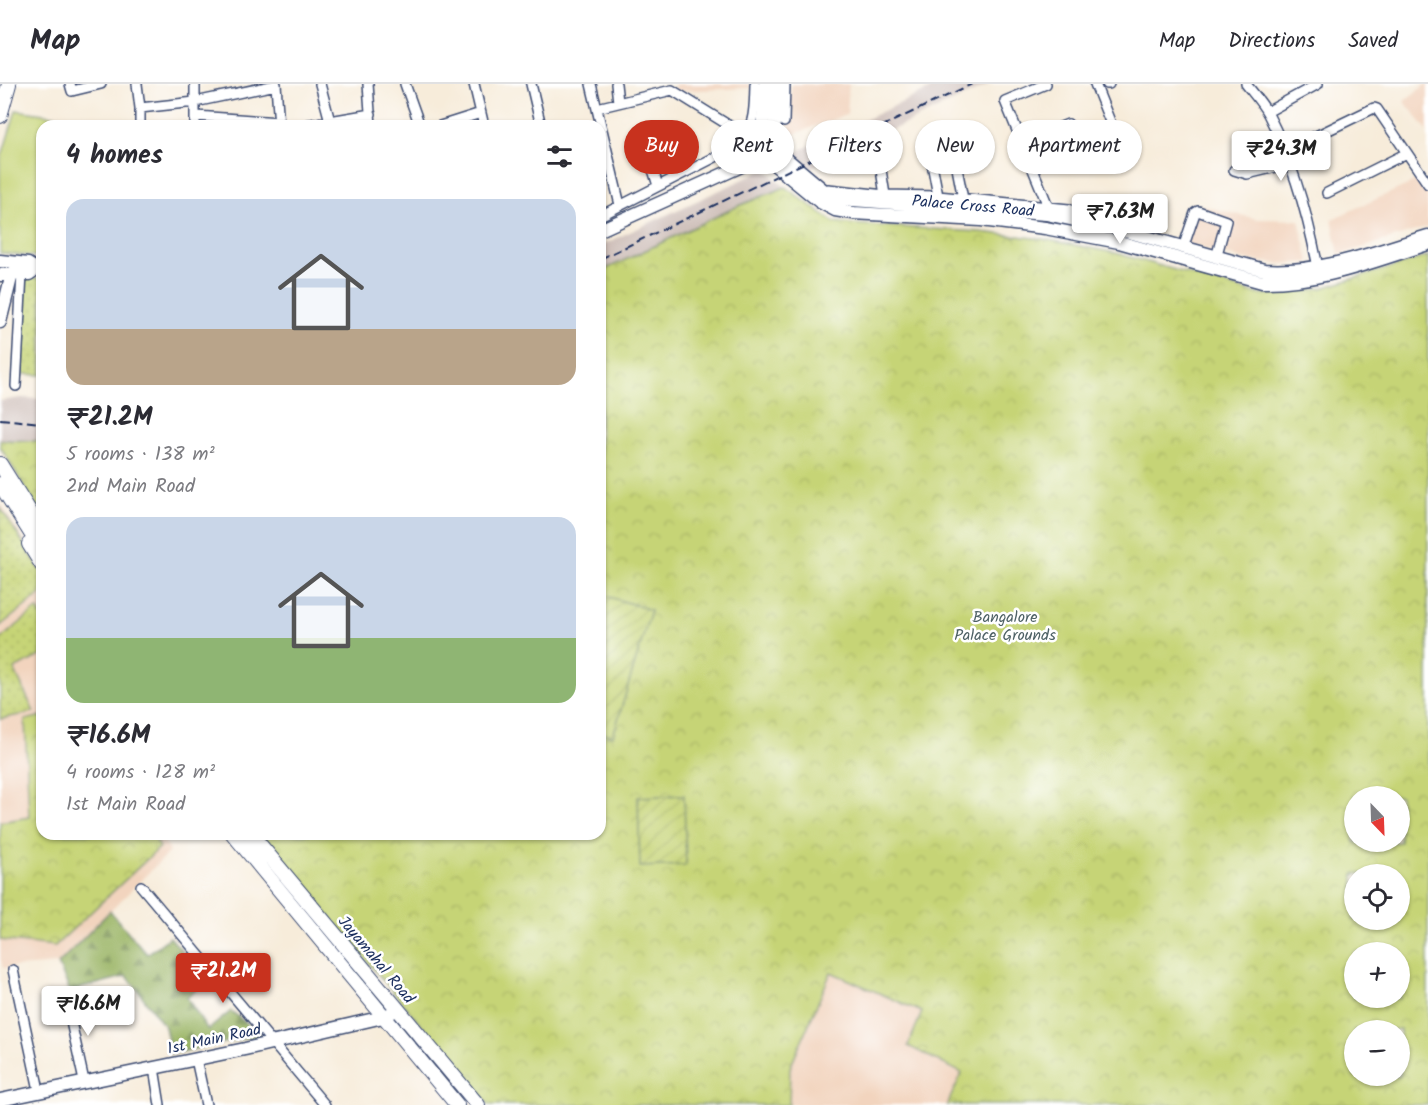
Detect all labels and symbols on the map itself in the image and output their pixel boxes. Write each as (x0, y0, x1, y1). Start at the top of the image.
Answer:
pin: ₹24.3M (1232, 131, 1330, 182)
street label: Palace Cross Road (911, 189, 1036, 224)
pin: ₹7.63M (1071, 194, 1169, 245)
park label: Bangalore Palace Grounds (954, 605, 1056, 648)
north arrow (1344, 786, 1410, 852)
street label: Jayamahal Road (331, 910, 421, 1010)
pin: ₹21.2M (174, 953, 272, 1004)
pin: ₹16.6M (39, 986, 137, 1037)
street label: 1st Main Road (165, 1017, 265, 1062)

